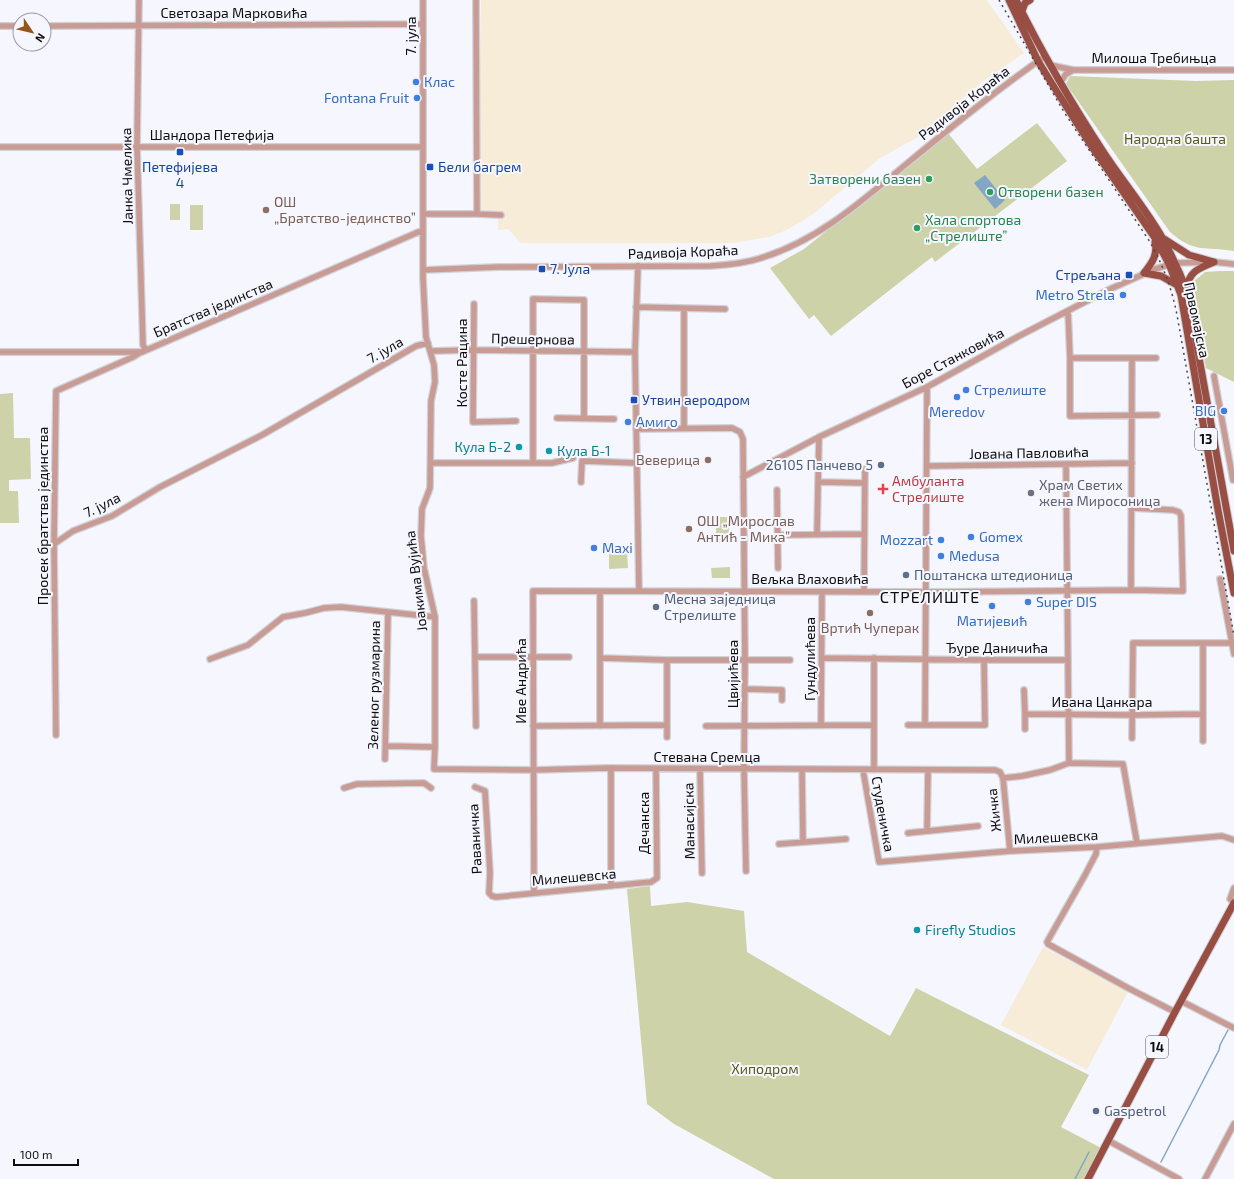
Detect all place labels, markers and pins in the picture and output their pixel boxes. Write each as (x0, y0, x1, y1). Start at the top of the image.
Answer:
place label: Клас (424, 73, 455, 90)
marker: Клас (411, 77, 421, 87)
place label: Fontana Fruit (324, 89, 409, 106)
marker: Fontana Fruit (412, 93, 422, 103)
marker: Петефијева 4 (175, 147, 185, 157)
place label: Петефијева 4 (142, 158, 218, 191)
place label: Бели багрем (438, 158, 522, 175)
marker: Бели багрем (425, 162, 435, 172)
place label: Затворени базен (809, 170, 921, 187)
marker: Затворени базен (924, 174, 934, 184)
place label: Отворени базен (998, 183, 1104, 200)
marker: Отворени базен (985, 187, 995, 197)
place label: ОШ „Братство-јединство” (274, 193, 416, 226)
marker: ОШ „Братство-јединство” (261, 205, 271, 215)
place label: Хала спортова „Стрелиште” (925, 211, 1021, 244)
marker: Хала спортова „Стрелиште” (912, 223, 922, 233)
place label: 7. Јула (550, 260, 590, 277)
marker: 7. Јула (537, 264, 547, 274)
place label: Стрељана (1056, 266, 1121, 283)
marker: Стрељана (1124, 270, 1134, 280)
place label: Metro Strela (1035, 286, 1115, 303)
marker: Metro Strela (1118, 290, 1128, 300)
place label: Стрелиште (974, 381, 1046, 398)
marker: Стрелиште (961, 385, 971, 395)
place label: Утвин аеродром (642, 391, 750, 408)
marker: Meredov (952, 392, 962, 402)
marker: Утвин аеродром (629, 395, 639, 405)
place label: BIG (1195, 402, 1216, 419)
place label: Meredov (929, 403, 986, 420)
marker: BIG (1219, 406, 1229, 416)
place label: Амиго (636, 413, 678, 430)
marker: Амиго (623, 417, 633, 427)
place label: Кула Б-2 (455, 438, 511, 455)
marker: Кула Б-2 (514, 442, 524, 452)
place label: Кула Б-1 (557, 442, 611, 459)
marker: Кула Б-1 (544, 446, 554, 456)
place label: Веверица (636, 451, 700, 468)
marker: Веверица (703, 455, 713, 465)
place label: 26105 Панчево 5 (766, 456, 873, 473)
marker: 26105 Панчево 5 (876, 460, 886, 470)
place label: Амбуланта Стрелиште (892, 472, 964, 505)
place label: Храм Светих жена Миросоница (1039, 476, 1160, 509)
marker: Амбуланта Стрелиште (877, 483, 889, 495)
marker: Храм Светих жена Миросоница (1026, 488, 1036, 498)
place label: ОШ „Мирослав Антић - Мика” (697, 512, 795, 545)
marker: ОШ „Мирослав Антић - Мика” (684, 524, 694, 534)
place label: Gomex (979, 528, 1024, 545)
place label: Mozzart (880, 531, 933, 548)
marker: Gomex (966, 532, 976, 542)
marker: Mozzart (936, 535, 946, 545)
place label: Maxi (602, 539, 633, 556)
marker: Maxi (589, 543, 599, 553)
place label: Medusa (949, 547, 1000, 564)
marker: Medusa (936, 551, 946, 561)
place label: Поштанска штедионица (914, 566, 1073, 583)
marker: Поштанска штедионица (901, 570, 911, 580)
place label: Месна заједница Стрелиште (664, 590, 776, 623)
place label: Super DIS (1036, 593, 1097, 610)
marker: Super DIS (1023, 597, 1033, 607)
marker: Матијевић (987, 601, 997, 611)
marker: Месна заједница Стрелиште (651, 602, 661, 612)
marker: Вртић Чуперак (865, 608, 875, 618)
place label: Матијевић (957, 612, 1027, 629)
place label: Вртић Чуперак (821, 619, 920, 636)
place label: Firefly Studios (925, 921, 1016, 938)
marker: Firefly Studios (912, 925, 922, 935)
place label: Gaspetrol (1104, 1102, 1167, 1119)
marker: Gaspetrol (1091, 1106, 1101, 1116)

